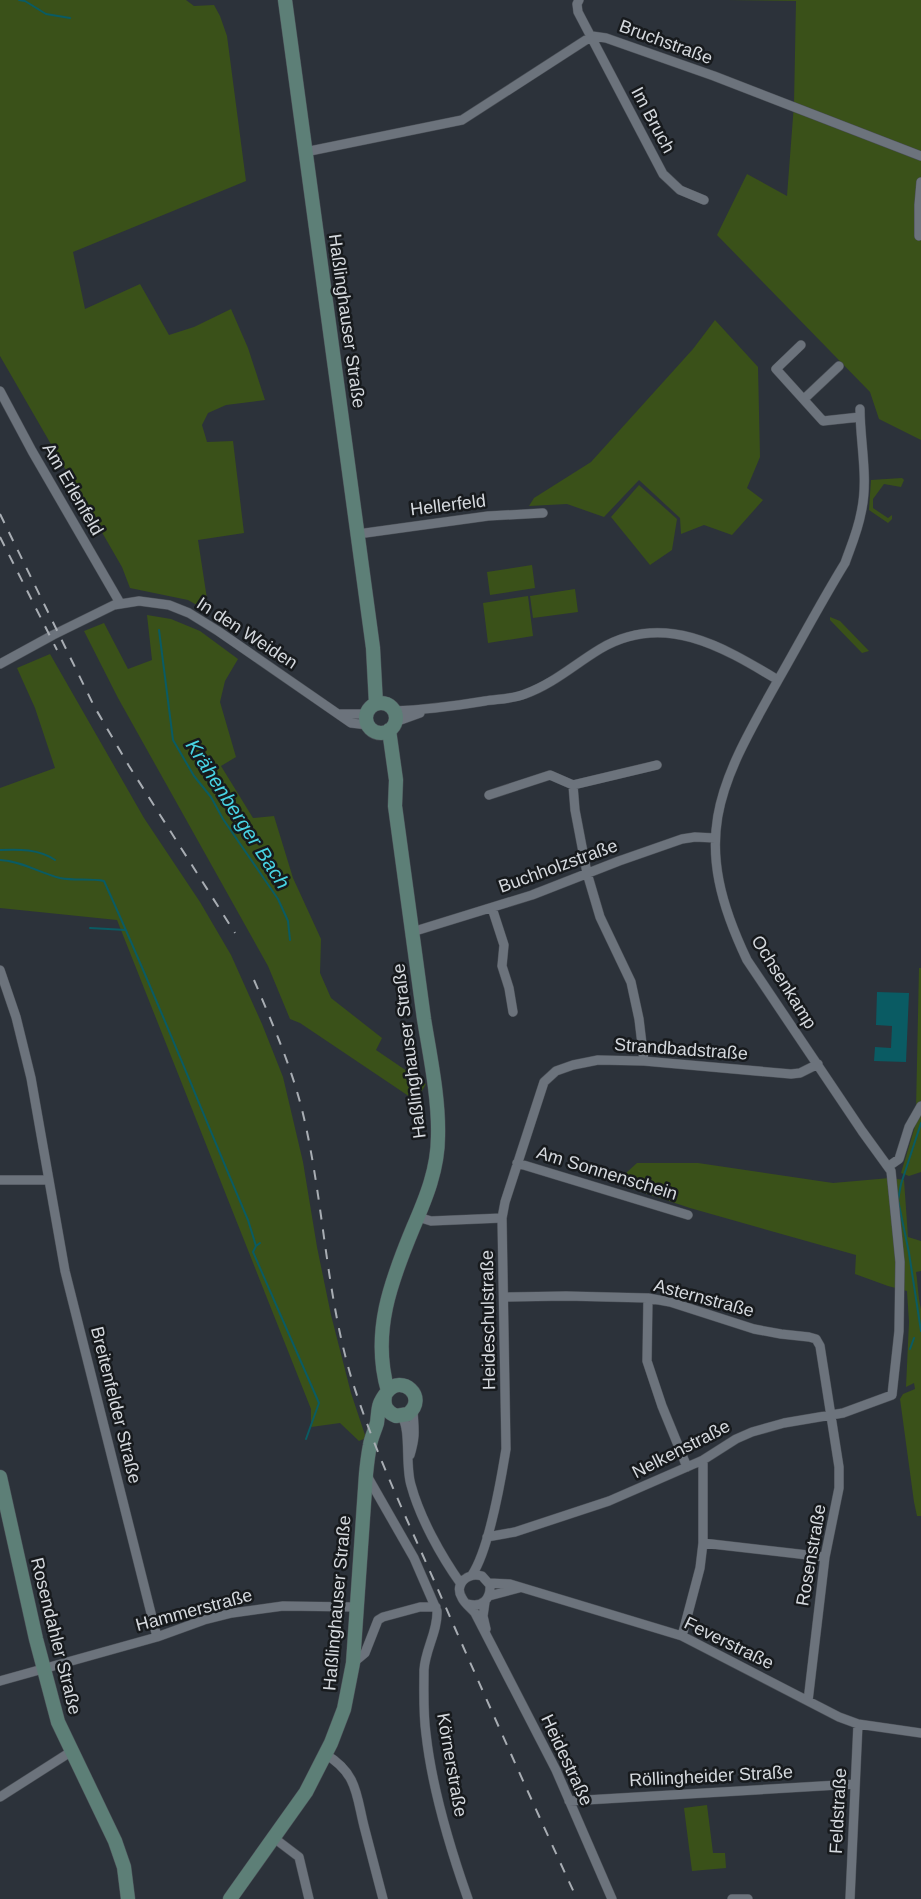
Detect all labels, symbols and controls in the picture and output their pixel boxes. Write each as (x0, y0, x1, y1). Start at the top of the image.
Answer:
street label: Bruchstraße (617, 16, 715, 68)
street label: Im Bruch (627, 84, 679, 156)
street label: Haßlinghauser Straße (325, 232, 369, 410)
street label: Am Erlenfeld (39, 439, 107, 539)
street label: Hellerfeld (409, 490, 487, 520)
street label: In den Weiden (193, 593, 301, 673)
water label: Krähenberger Bach (182, 735, 294, 893)
street label: Buchholzstraße (496, 835, 620, 897)
street label: Ochsenkamp (747, 932, 821, 1032)
street label: Haßlinghauser Straße (388, 962, 430, 1140)
street label: Strandbadstraße (613, 1034, 749, 1064)
street label: Am Sonnenschein (534, 1142, 680, 1204)
street label: Heideschulstraße (477, 1250, 499, 1390)
street label: Asternstraße (652, 1275, 756, 1321)
street label: Breitenfelder Straße (87, 1324, 145, 1486)
street label: Nelkenstraße (629, 1416, 733, 1482)
street label: Rosenstraße (792, 1503, 830, 1607)
street label: Haßlinghauser Straße (319, 1514, 355, 1692)
street label: Rosendahler Straße (27, 1555, 85, 1717)
street label: Hammerstraße (133, 1585, 255, 1635)
street label: Feverstraße (681, 1613, 777, 1673)
street label: Heidestraße (537, 1711, 597, 1809)
street label: Körnerstraße (433, 1712, 471, 1818)
street label: Röllingheider Straße (629, 1762, 793, 1790)
street label: Feldstraße (826, 1768, 850, 1854)

